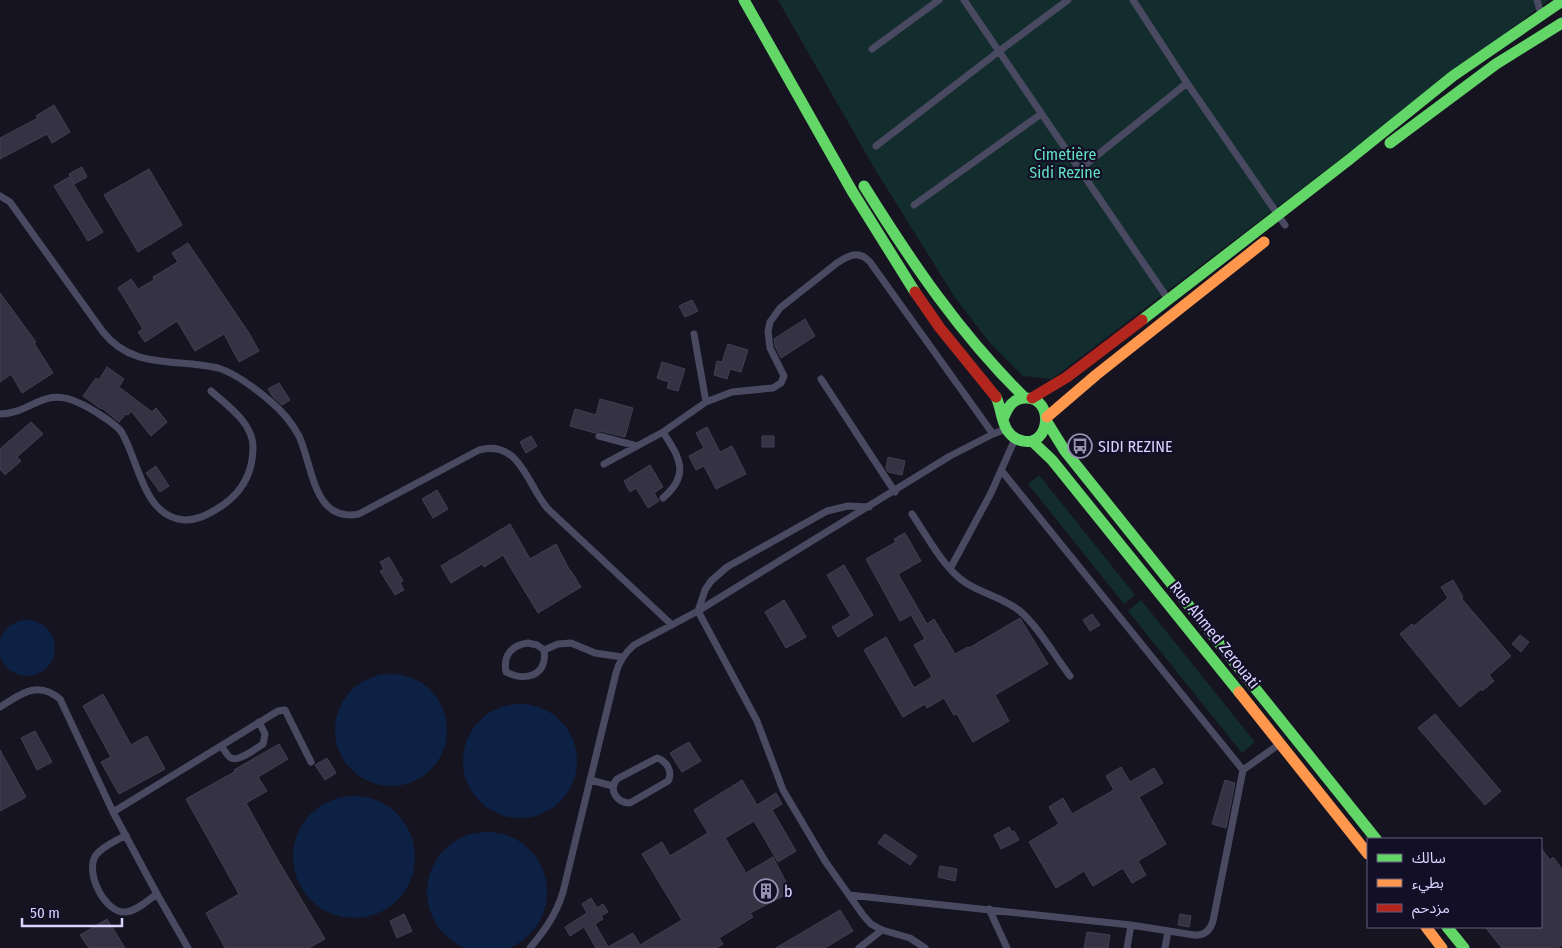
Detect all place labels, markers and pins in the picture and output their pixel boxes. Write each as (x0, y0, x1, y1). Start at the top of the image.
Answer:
bus stop icon: SIDI REZINE (1067, 433, 1093, 459)
place label: SIDI REZINE (1098, 437, 1172, 456)
building icon: b (753, 878, 779, 904)
place label: b (784, 882, 793, 901)

